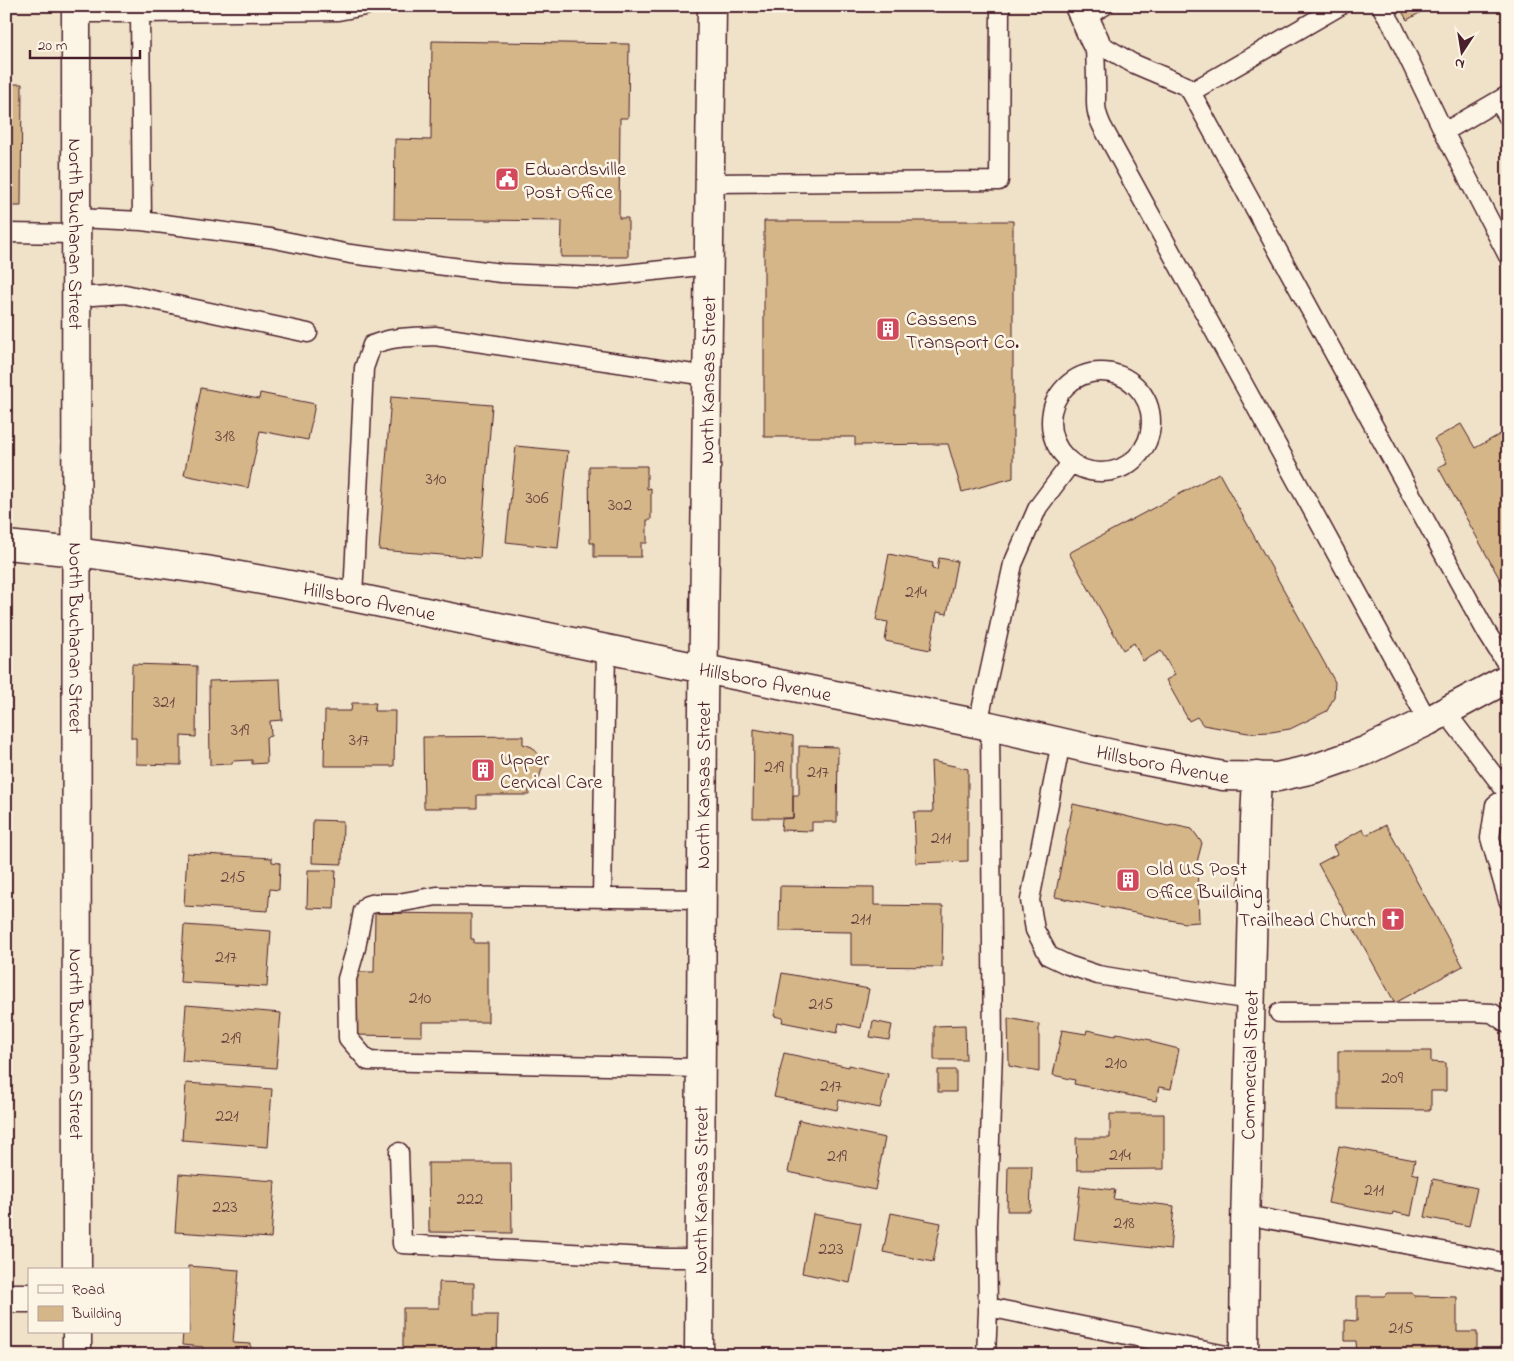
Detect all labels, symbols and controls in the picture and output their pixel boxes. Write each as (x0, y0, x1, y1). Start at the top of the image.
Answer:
scale bar (30, 28, 140, 60)
north arrow (1436, 28, 1486, 78)
text: 20 m (38, 35, 68, 57)
text: N (1453, 52, 1466, 75)
street label: North Buchanan Street (59, 138, 88, 330)
place label: Edwardsville Post Office (524, 156, 626, 208)
public building icon: Edwardsville Post Office (494, 166, 520, 192)
street label: North Kansas Street (694, 295, 725, 464)
place label: Cassens Transport Co. (906, 306, 1019, 358)
building icon: Cassens Transport Co. (875, 316, 901, 342)
house number: 318 (215, 424, 235, 450)
house number: 310 (426, 467, 447, 493)
house number: 306 (525, 486, 549, 512)
house number: 302 (608, 493, 632, 519)
street label: North Buchanan Street (59, 542, 89, 734)
street label: Hillsboro Avenue (301, 576, 438, 631)
house number: 214 (905, 580, 928, 606)
street label: Hillsboro Avenue (696, 656, 834, 711)
house number: 321 (153, 690, 175, 716)
street label: North Kansas Street (690, 700, 720, 869)
house number: 319 (231, 718, 250, 744)
house number: 317 (349, 728, 370, 754)
street label: Hillsboro Avenue (1093, 739, 1229, 793)
place label: Upper Cervical Care (500, 746, 602, 798)
house number: 219 (764, 755, 785, 781)
building icon: Upper Cervical Care (470, 757, 496, 783)
house number: 217 (807, 760, 830, 786)
house number: 211 (931, 826, 951, 852)
place label: Old US Post Office Building (1146, 856, 1263, 909)
house number: 215 (221, 865, 245, 891)
building icon: Old US Post Office Building (1115, 867, 1141, 893)
church icon: Trailhead Church (1380, 906, 1406, 932)
house number: 211 (851, 907, 871, 933)
place label: Trailhead Church (1239, 907, 1376, 936)
house number: 217 (215, 945, 238, 971)
street label: North Buchanan Street (60, 948, 89, 1140)
house number: 210 (409, 986, 431, 1012)
street label: Commercial Street (1235, 990, 1268, 1140)
house number: 215 (809, 992, 833, 1018)
house number: 219 (221, 1026, 242, 1052)
house number: 210 (1105, 1051, 1127, 1077)
house number: 209 (1381, 1066, 1404, 1092)
house number: 217 (820, 1074, 843, 1100)
house number: 221 (215, 1104, 239, 1130)
street label: North Kansas Street (687, 1105, 718, 1274)
house number: 214 (1109, 1143, 1132, 1169)
house number: 219 (827, 1144, 848, 1170)
house number: 211 (1364, 1178, 1384, 1204)
house number: 222 (457, 1187, 483, 1213)
house number: 223 (212, 1195, 238, 1221)
house number: 218 (1113, 1211, 1135, 1237)
house number: 223 (818, 1237, 844, 1263)
legend (28, 1268, 190, 1334)
text: Road (72, 1279, 105, 1301)
text: Building (71, 1303, 121, 1326)
house number: 215 (1389, 1316, 1413, 1342)

